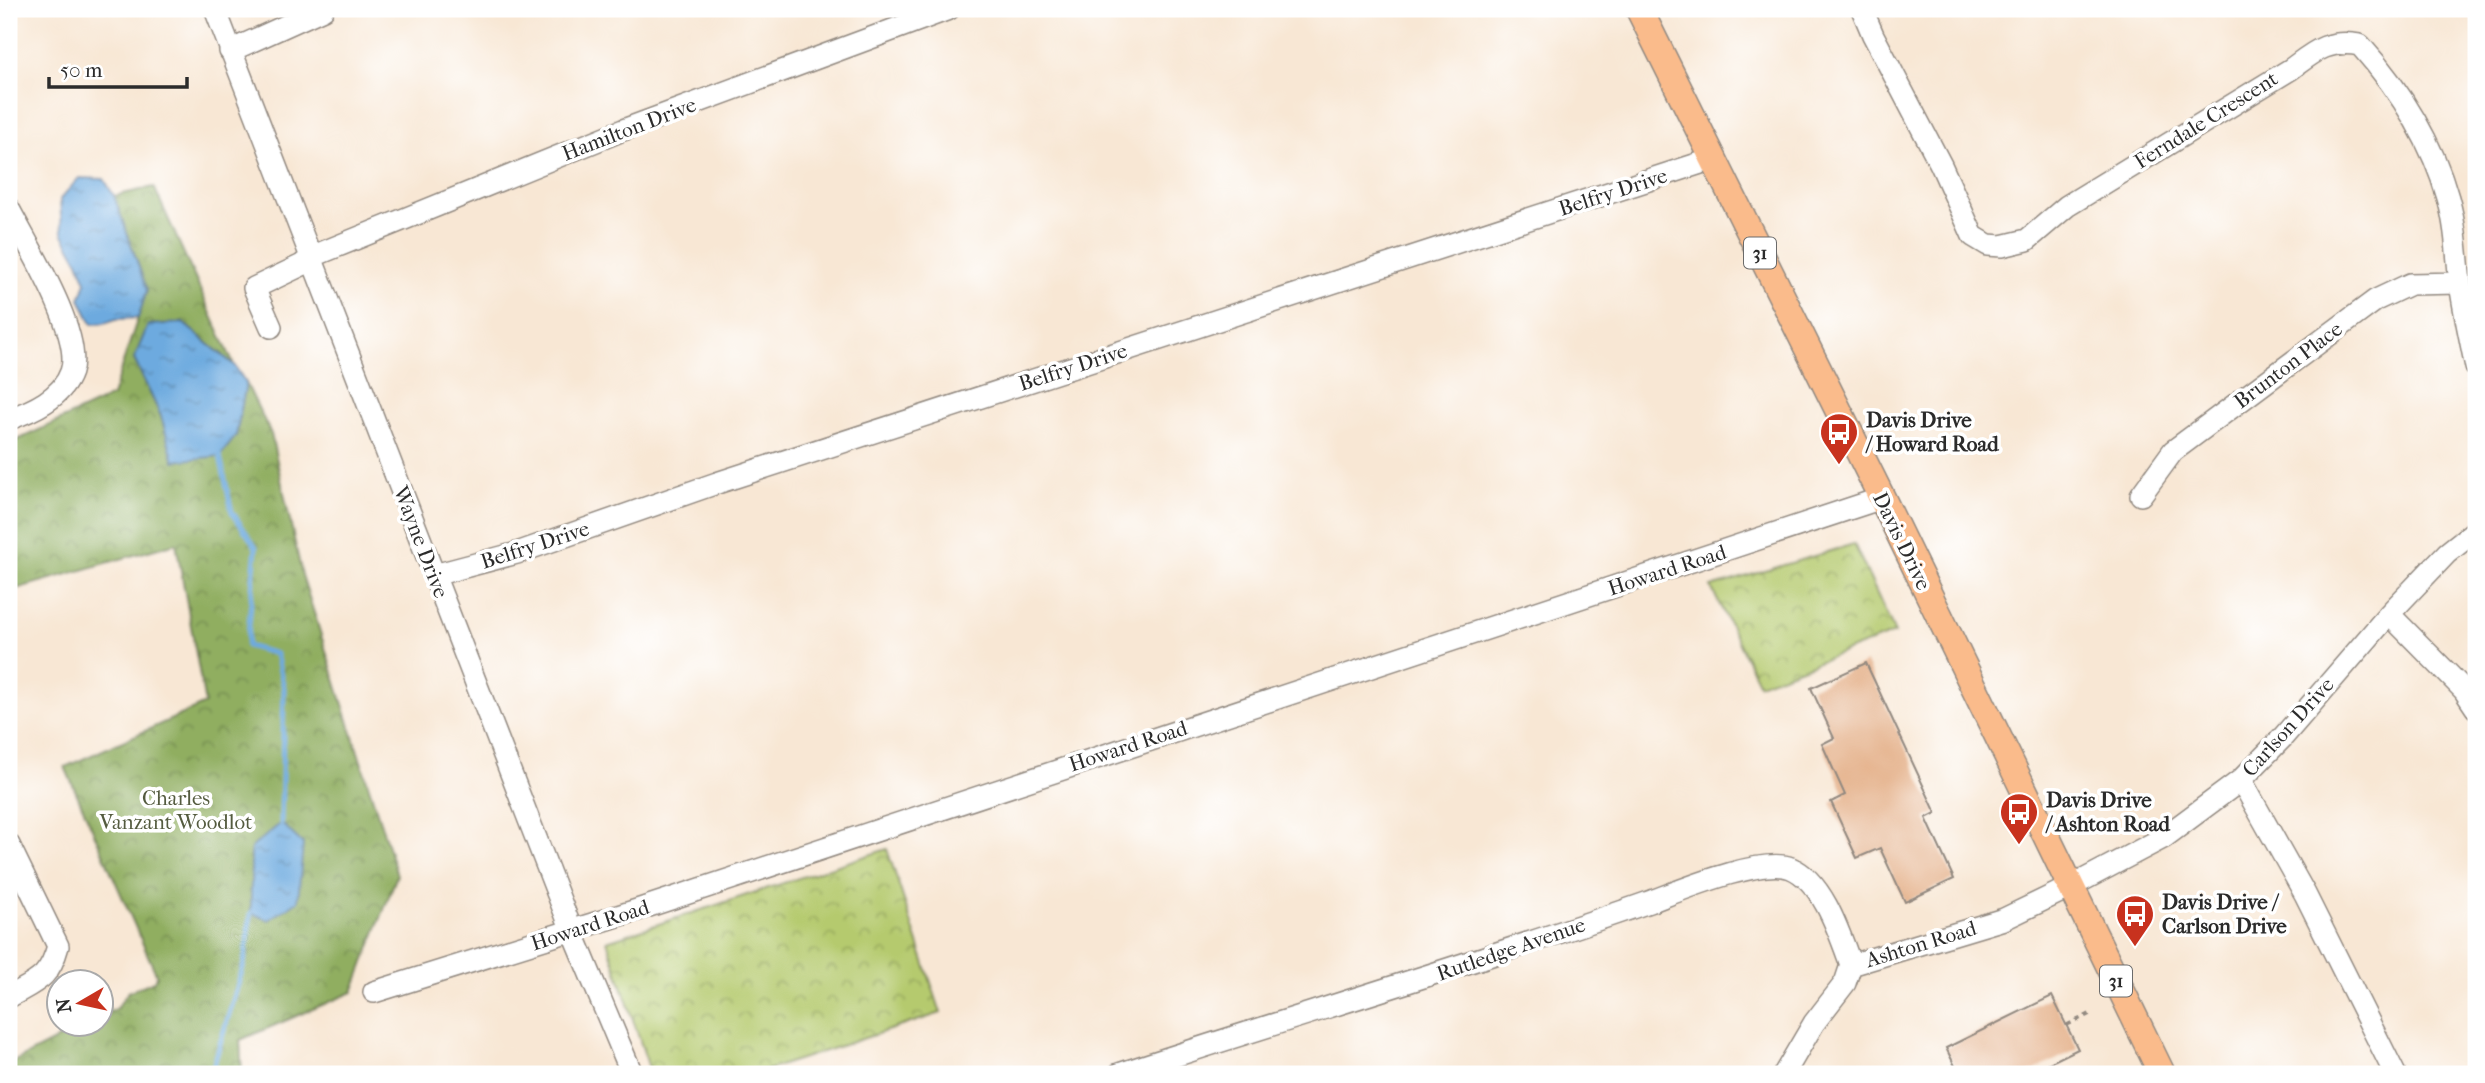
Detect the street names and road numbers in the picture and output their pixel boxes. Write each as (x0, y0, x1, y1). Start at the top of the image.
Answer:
street label: Ferndale Crescent (2130, 66, 2283, 174)
street label: Hamilton Drive (559, 92, 699, 166)
street label: Belfry Drive (1556, 163, 1670, 221)
road number: 31 (1744, 238, 1776, 268)
street label: Brunton Place (2229, 317, 2347, 413)
street label: Belfry Drive (1016, 338, 1130, 396)
street label: Wayne Drive (388, 482, 453, 601)
street label: Davis Drive (1868, 488, 1936, 594)
street label: Belfry Drive (478, 516, 592, 574)
street label: Howard Road (1605, 539, 1730, 600)
street label: Carlson Drive (2237, 673, 2339, 781)
street label: Howard Road (1066, 715, 1191, 776)
street label: Howard Road (528, 894, 653, 955)
street label: Rutledge Avenue (1434, 912, 1588, 986)
street label: Ashton Road (1862, 916, 1980, 972)
road number: 31 (2100, 965, 2132, 996)

